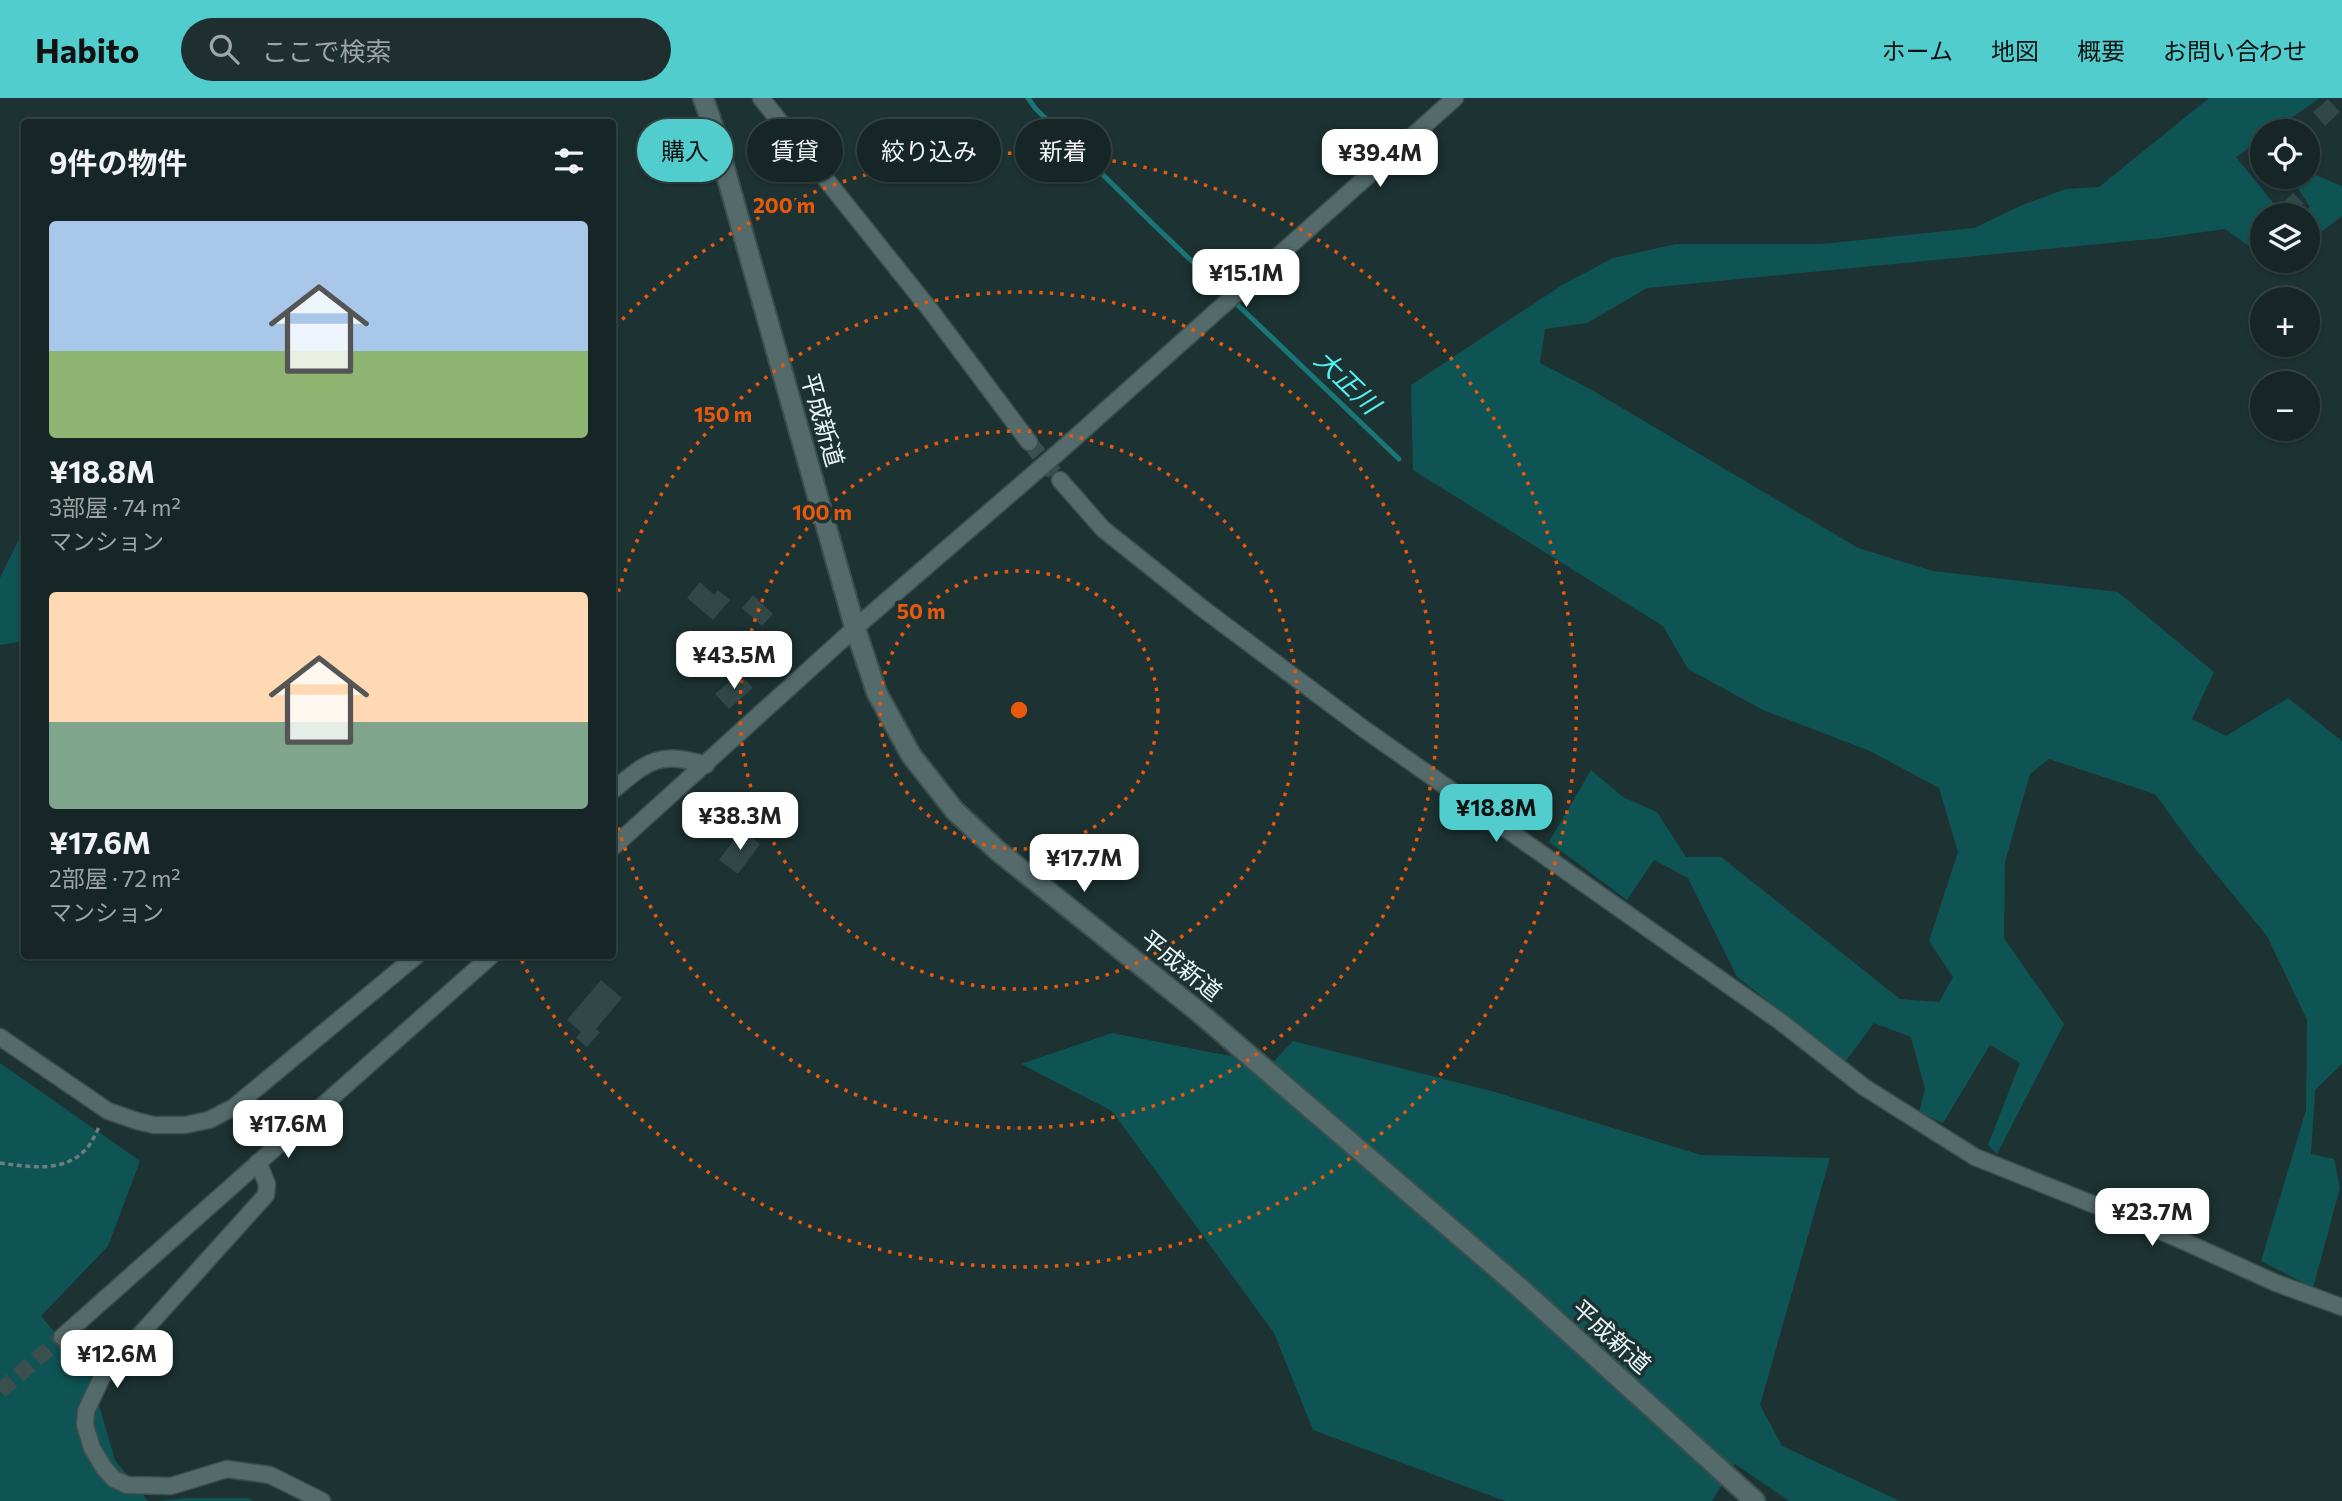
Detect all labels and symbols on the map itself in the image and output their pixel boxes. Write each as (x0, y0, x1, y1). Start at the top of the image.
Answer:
pin: ¥39.4M (1323, 130, 1437, 189)
text: 200 m (753, 192, 815, 217)
pin: ¥15.1M (1189, 250, 1303, 309)
water label: 大正川 (1309, 343, 1389, 421)
street label: 平成新道 (796, 369, 851, 470)
text: 150 m (694, 401, 752, 426)
text: 100 m (792, 499, 852, 524)
text: 50 m (897, 598, 945, 623)
pin: ¥43.5M (677, 632, 791, 691)
centre of rings (1007, 698, 1031, 722)
pin: ¥18.8M (1439, 784, 1553, 844)
pin: ¥38.3M (683, 792, 797, 852)
pin: ¥17.7M (1027, 834, 1141, 894)
street label: 平成新道 (1136, 923, 1228, 1006)
pin: ¥17.6M (231, 1100, 345, 1160)
pin: ¥23.7M (2095, 1188, 2209, 1248)
street label: 平成新道 (1567, 1293, 1657, 1379)
pin: ¥12.6M (60, 1330, 174, 1390)

